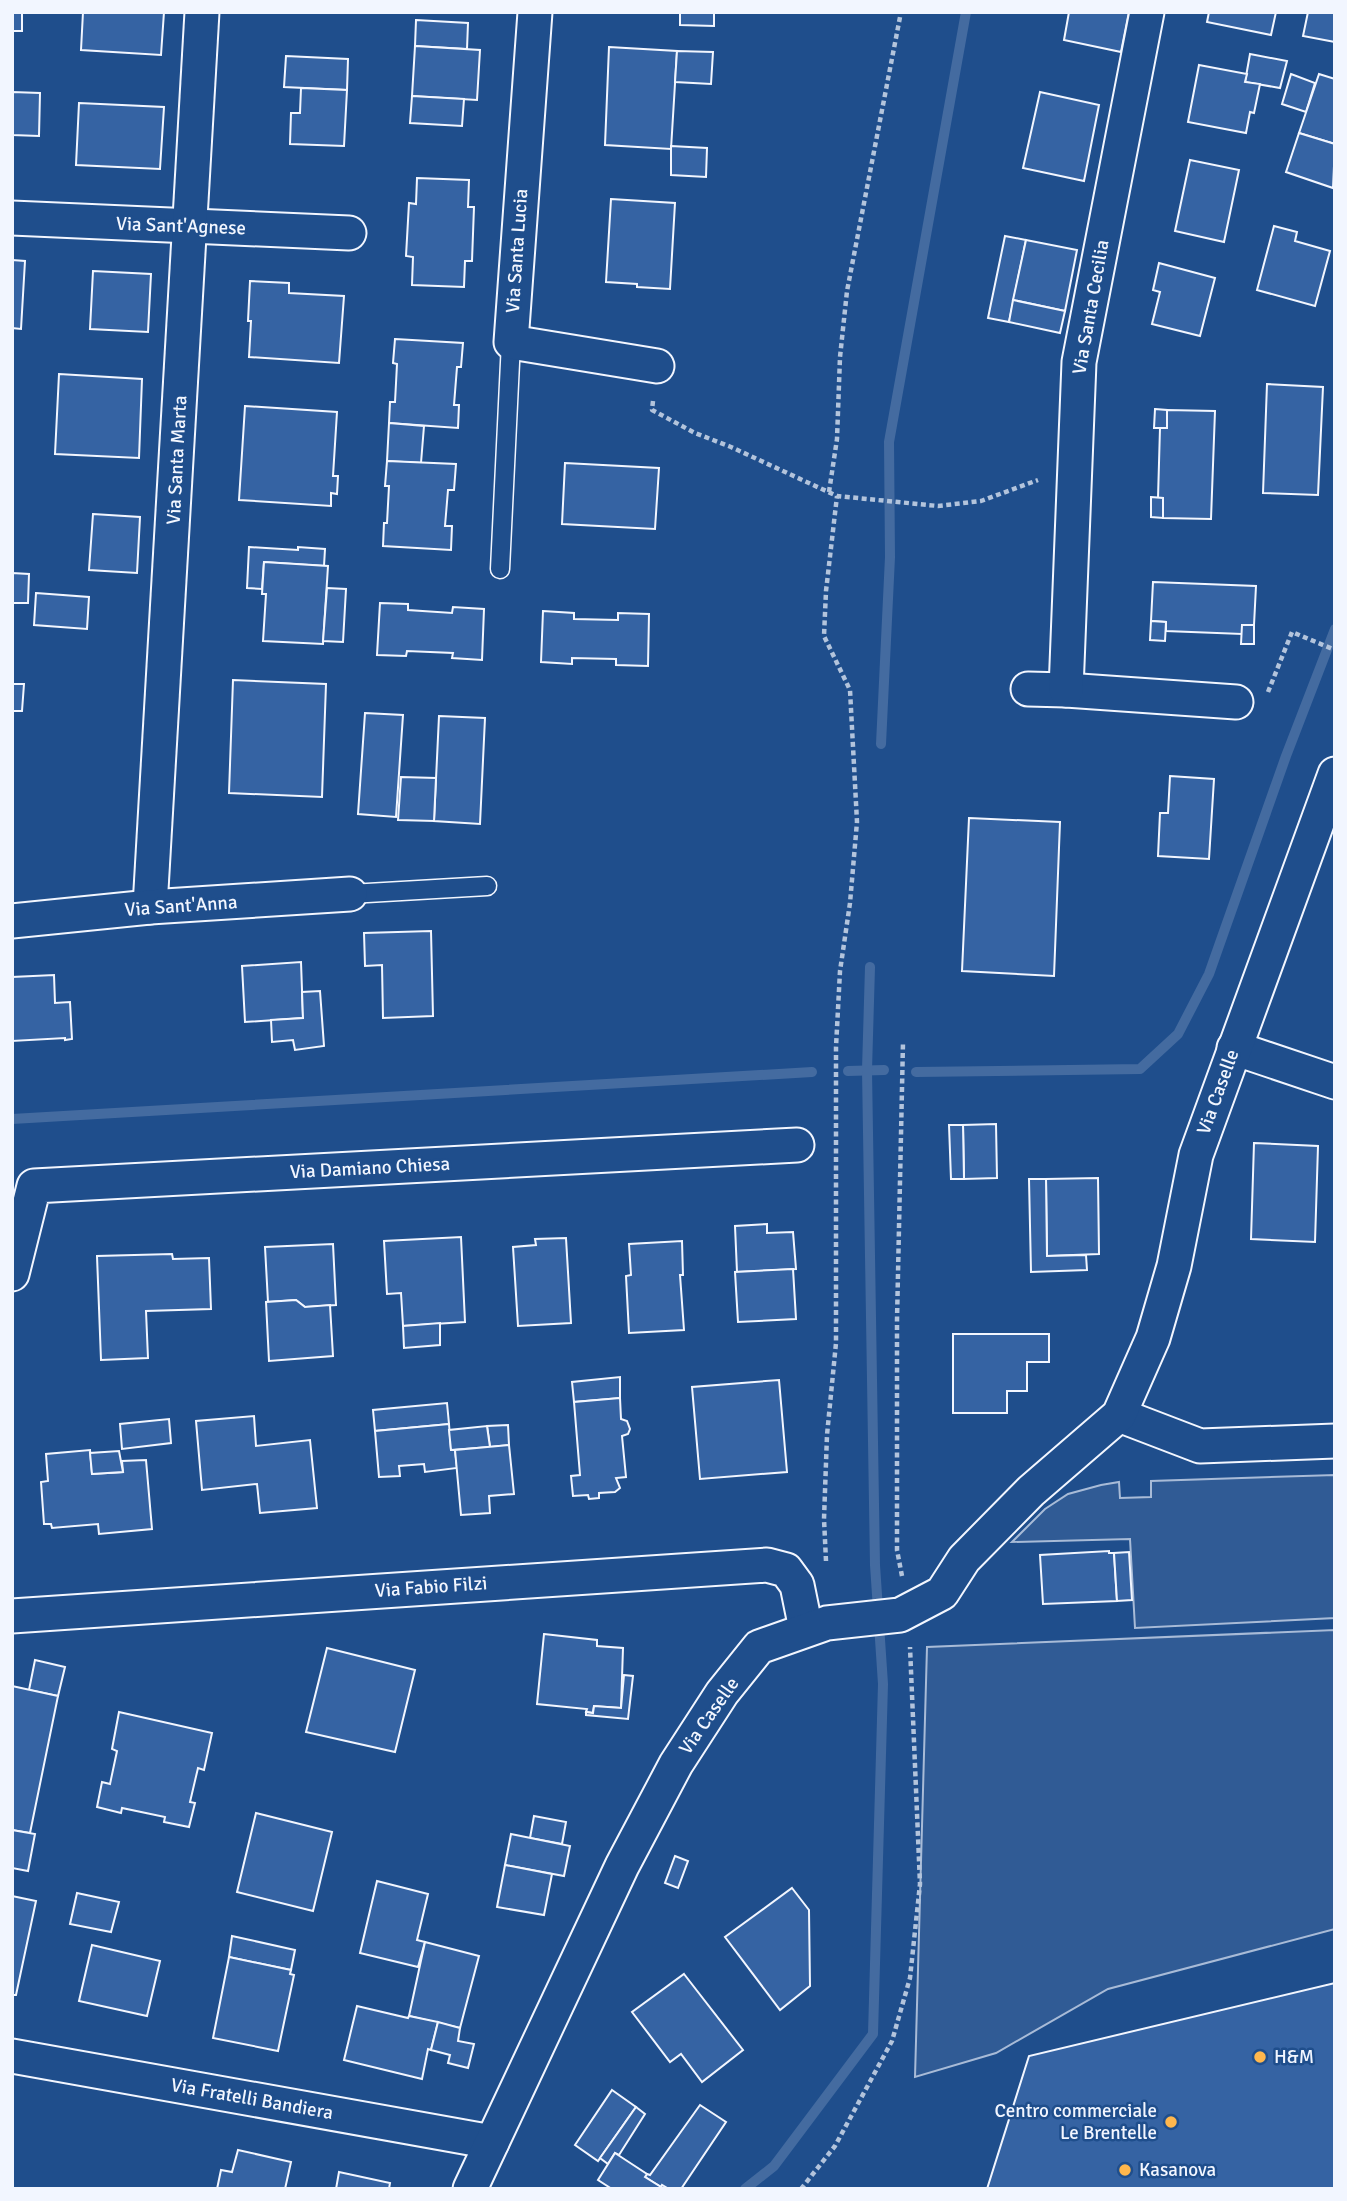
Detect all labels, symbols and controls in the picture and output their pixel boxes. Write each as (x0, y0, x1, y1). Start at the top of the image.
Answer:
street label: Via Santa Lucia (501, 188, 533, 314)
street label: Via Sant'Agnese (116, 212, 246, 240)
street label: Via Santa Cecilia (1067, 238, 1115, 376)
street label: Via Santa Marta (162, 395, 192, 525)
street label: Via Sant'Anna (124, 890, 238, 922)
street label: Via Caselle (1192, 1046, 1244, 1138)
street label: Via Damiano Chiesa (289, 1152, 451, 1184)
street label: Via Fabio Filzi (374, 1571, 488, 1603)
street label: Via Caselle (674, 1673, 744, 1759)
place label: H&M (1274, 2045, 1314, 2069)
marker: H&M (1252, 2049, 1268, 2065)
street label: Via Fratelli Bandiera (169, 2073, 335, 2125)
place label: Centro commerciale Le Brentelle (994, 2099, 1157, 2145)
marker: Centro commerciale Le Brentelle (1163, 2114, 1179, 2130)
place label: Kasanova (1139, 2158, 1216, 2182)
marker: Kasanova (1117, 2162, 1133, 2178)

